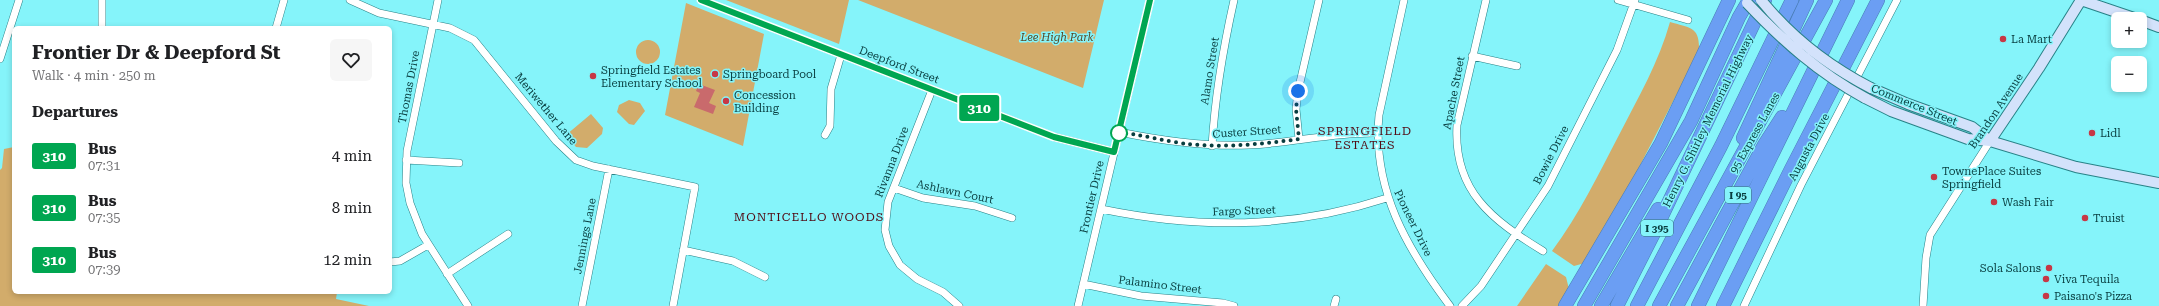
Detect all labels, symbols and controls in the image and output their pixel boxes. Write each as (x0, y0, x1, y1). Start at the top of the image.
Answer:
map controls (2111, 12, 2147, 92)
button: + (2111, 12, 2147, 48)
park label: Lee High Park (1019, 31, 1094, 44)
street label: Henry G. Shirley Memorial Highway (1660, 32, 1756, 210)
place label: La Mart (2011, 33, 2052, 46)
marker: La Mart (1998, 34, 2008, 44)
street label: Alamo Street (1198, 36, 1222, 106)
button: heart (330, 39, 372, 81)
text: Frontier Dr & Deepford St (32, 41, 280, 64)
street label: Deepford Street (857, 44, 941, 86)
street label: Thomas Drive (396, 49, 422, 125)
street label: Apache Street (1441, 55, 1467, 131)
button: − (2111, 56, 2147, 92)
place label: Springfield Estates Elementary School (601, 64, 702, 90)
text: Walk · 4 min · 250 m (32, 68, 156, 83)
place label: Springboard Pool (723, 68, 817, 81)
marker: Springboard Pool (710, 69, 720, 79)
street label: Meriwether Lane (512, 70, 580, 148)
marker: Springfield Estates Elementary School (588, 71, 598, 81)
street label: Brandon Avenue (1966, 71, 2026, 151)
your location (1288, 81, 1308, 101)
street label: Commerce Street (1869, 82, 1959, 128)
place label: Concession Building (734, 89, 796, 115)
street label: 95 Express Lanes (1727, 90, 1783, 176)
line badge: 310 (956, 95, 1002, 121)
marker: Concession Building (721, 96, 731, 106)
text: 310 (967, 100, 991, 116)
text: Departures (32, 103, 118, 121)
street label: Augusta Drive (1786, 111, 1832, 183)
street label: Custer Street (1212, 123, 1282, 141)
street label: Bowie Drive (1531, 123, 1571, 187)
unlabelled marker (1110, 124, 1128, 142)
district label: SPRINGFIELD ESTATES (1318, 124, 1412, 152)
street label: Rivanna Drive (873, 125, 911, 199)
place label: Lidl (2100, 127, 2121, 140)
marker: Lidl (2087, 128, 2097, 138)
text: Bus (88, 140, 116, 158)
text: 4 min (332, 147, 372, 165)
text: 310 (42, 148, 66, 164)
text: 07:31 (88, 158, 120, 173)
street label: Frontier Drive (1077, 159, 1107, 235)
place label: TownePlace Suites Springfield (1942, 165, 2041, 191)
marker: TownePlace Suites Springfield (1929, 172, 1939, 182)
street label: Ashlawn Court (915, 177, 995, 207)
road number: I 95 (1725, 187, 1751, 203)
street label: Pioneer Drive (1391, 188, 1435, 258)
text: Bus (88, 192, 116, 210)
place label: Wash Fair (2002, 196, 2054, 209)
street label: Jennings Lane (571, 197, 599, 275)
marker: Wash Fair (1989, 197, 1999, 207)
text: 8 min (332, 199, 372, 217)
text: 310 (42, 200, 66, 216)
street label: Fargo Street (1212, 203, 1276, 219)
text: 07:35 (88, 210, 120, 225)
district label: MONTICELLO WOODS (734, 210, 884, 224)
place label: Truist (2093, 212, 2125, 225)
marker: Truist (2080, 213, 2090, 223)
road number: I 395 (1641, 220, 1673, 236)
text: Bus (88, 244, 116, 262)
text: 12 min (323, 251, 372, 269)
text: 310 (42, 252, 66, 268)
text: 07:39 (88, 262, 120, 277)
place label: Sola Salons (1980, 262, 2041, 275)
marker: Sola Salons (2044, 263, 2054, 273)
street label: Palamino Street (1118, 273, 1202, 297)
place label: Viva Tequila (2054, 273, 2120, 286)
marker: Viva Tequila (2041, 274, 2051, 284)
place label: Paisano's Pizza (2054, 290, 2132, 303)
marker: Paisano's Pizza (2041, 291, 2051, 301)

